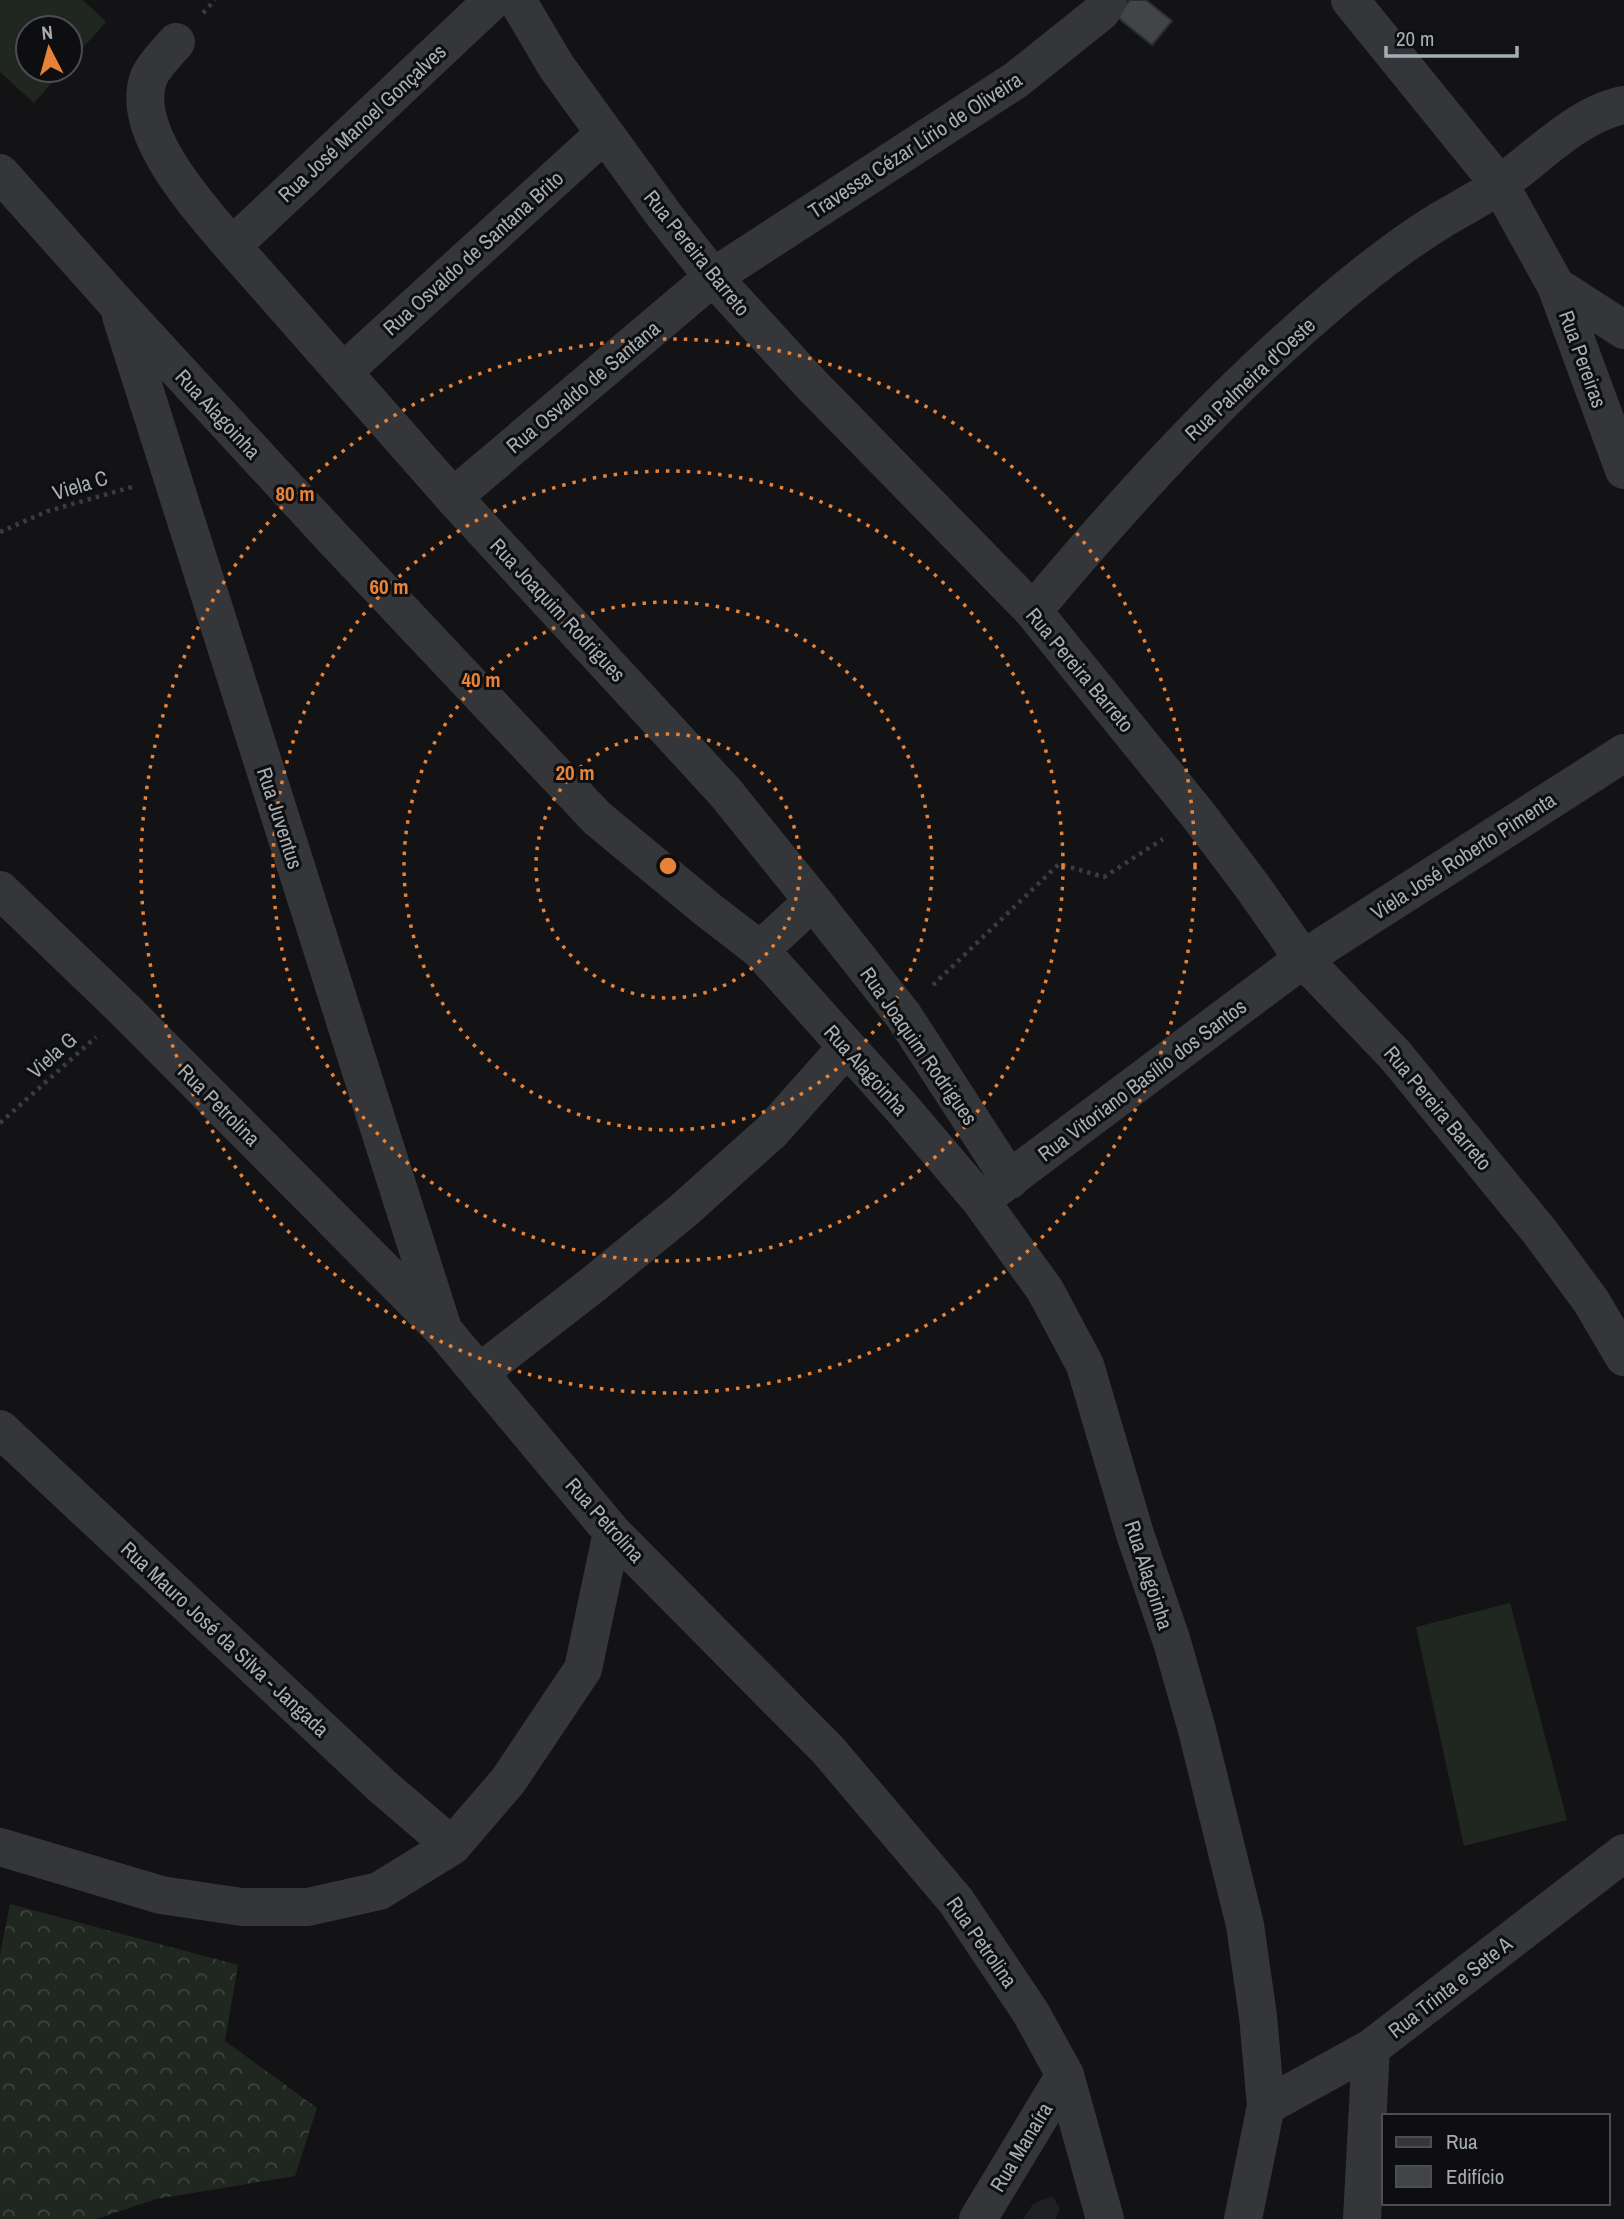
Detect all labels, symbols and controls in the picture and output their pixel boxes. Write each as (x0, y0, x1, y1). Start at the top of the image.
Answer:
north arrow (14, 14, 84, 84)
scale bar (1386, 14, 1517, 58)
text: N (40, 19, 54, 46)
text: 20 m (1396, 24, 1434, 53)
street label: Rua José Manoel Gonçalves (272, 37, 452, 209)
street label: Travessa Cézar Lírio de Oliveira (803, 65, 1028, 225)
street label: Rua Osvaldo de Santana Brito (377, 164, 569, 342)
street label: Rua Pereira Barreto (637, 184, 757, 322)
street label: Rua Pereiras (1552, 306, 1614, 412)
street label: Rua Palmeira d'Oeste (1178, 311, 1322, 447)
street label: Rua Osvaldo de Santana (500, 314, 666, 460)
street label: Rua Alagoinha (169, 363, 267, 466)
street label: Viela C (49, 463, 111, 507)
text: 80 m (275, 479, 315, 508)
street label: Rua Joaquim Rodrigues (484, 532, 632, 688)
text: 60 m (369, 572, 409, 601)
street label: Rua Pereira Barreto (1019, 602, 1141, 738)
text: 40 m (461, 665, 501, 694)
text: 20 m (555, 758, 595, 787)
street label: Rua Juventus (250, 763, 310, 873)
street label: Viela José Roberto Pimenta (1365, 785, 1561, 927)
centre of rings (656, 854, 680, 878)
street label: Rua Joaquim Rodrigues (854, 961, 984, 1131)
street label: Rua Vitoriano Basílio dos Santos (1032, 992, 1252, 1168)
street label: Rua Alagoinha (817, 1018, 915, 1122)
street label: Viela G (21, 1025, 83, 1085)
street label: Rua Pereira Barreto (1377, 1040, 1499, 1176)
street label: Rua Petrolina (172, 1058, 267, 1153)
street label: Rua Petrolina (559, 1471, 651, 1569)
street label: Rua Alagoinha (1118, 1517, 1180, 1634)
street label: Rua Mauro José da Silva - Jangada (115, 1535, 336, 1744)
street label: Rua Petrolina (940, 1891, 1024, 1994)
street label: Rua Trinta e Sete A (1382, 1929, 1519, 2045)
street label: Rua Manaíra (983, 2097, 1059, 2197)
legend (1382, 2114, 1610, 2205)
text: Rua (1446, 2127, 1478, 2156)
text: Edifício (1446, 2162, 1504, 2191)

